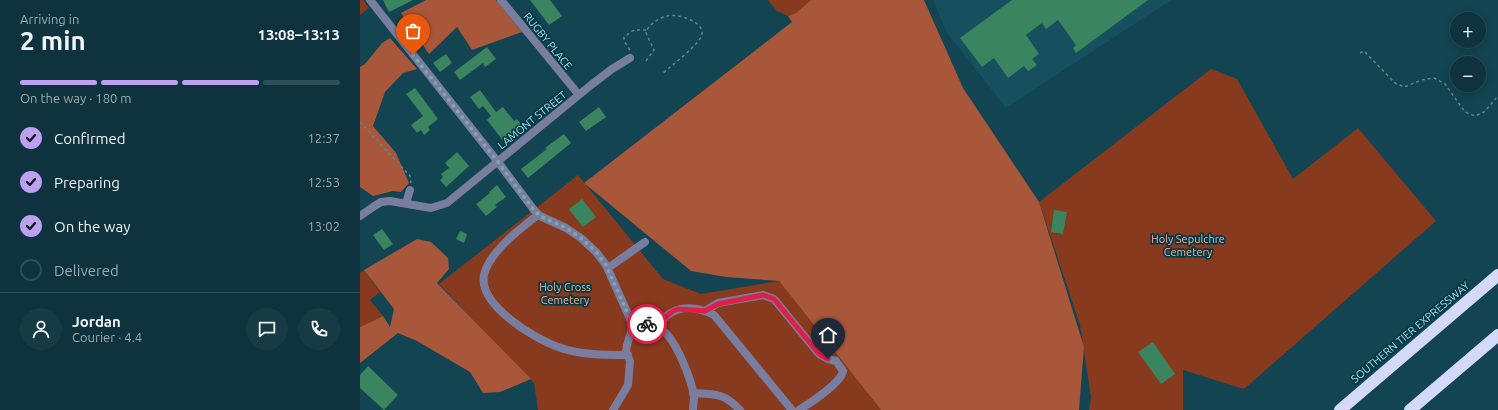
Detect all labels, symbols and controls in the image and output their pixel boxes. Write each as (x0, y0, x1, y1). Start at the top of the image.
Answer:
street label: RUGBY PLACE (521, 10, 575, 72)
text: Arriving in (20, 12, 79, 26)
map controls (1450, 12, 1486, 92)
button: + (1450, 12, 1486, 48)
pin (396, 14, 430, 55)
icon: bag (402, 20, 424, 42)
text: 2 min (20, 26, 86, 55)
text: 13:08–13:13 (257, 26, 340, 43)
button: − (1450, 56, 1486, 92)
street label: LAMONT STREET (495, 89, 569, 151)
text: On the way · 180 m (20, 91, 132, 105)
icon: check (20, 127, 42, 149)
text: Confirmed (54, 130, 126, 147)
text: 12:37 (307, 131, 340, 145)
icon: check (20, 171, 42, 193)
text: Preparing (54, 174, 120, 191)
text: 12:53 (307, 175, 340, 189)
icon: check (20, 215, 42, 237)
text: On the way (54, 218, 130, 235)
text: 13:02 (307, 219, 340, 233)
park label: Holy Sepulchre Cemetery (1151, 233, 1225, 258)
text: Delivered (54, 262, 119, 279)
street label: SOUTHERN TIER EXPRESSWAY (1349, 279, 1472, 385)
park label: Holy Cross Cemetery (539, 281, 591, 306)
courier (627, 304, 667, 344)
button: person (20, 308, 62, 350)
button: chat (246, 308, 288, 350)
button: phone (298, 308, 340, 350)
text: Jordan (72, 313, 121, 330)
icon: bike (636, 313, 658, 335)
pin (811, 318, 845, 359)
icon: home (817, 324, 839, 346)
text: Courier · 4.4 (72, 330, 142, 344)

